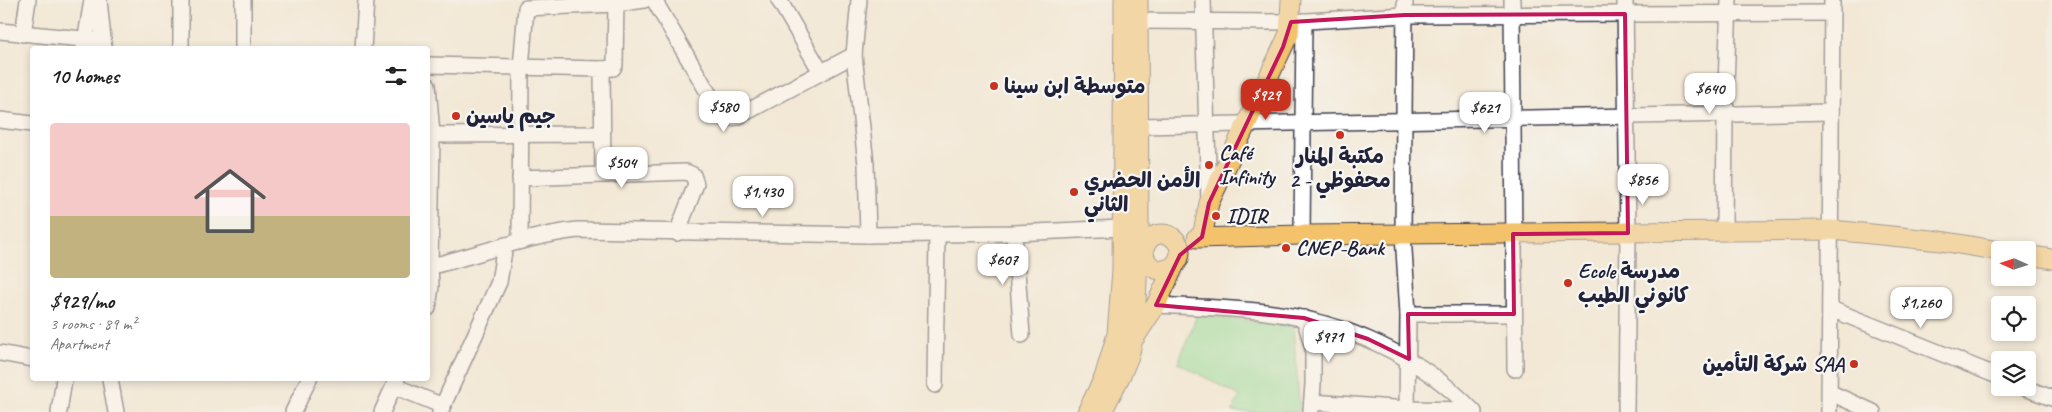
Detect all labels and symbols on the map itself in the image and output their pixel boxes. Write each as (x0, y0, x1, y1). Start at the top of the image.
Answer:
pin: $640 (1680, 72, 1740, 115)
place label: متوسطة ابن سينا (1004, 73, 1145, 99)
pin: $929 (1236, 78, 1296, 121)
marker: متوسطة ابن سينا (988, 80, 1000, 92)
pin: $580 (694, 90, 754, 133)
pin: $621 (1455, 92, 1515, 134)
place label: جيم ياسين (466, 103, 556, 132)
marker: جيم ياسين (450, 110, 462, 122)
marker: مكتبة المنار 2 - محفوظي (1334, 129, 1346, 141)
place label: Café Infinity (1219, 140, 1276, 190)
place label: مكتبة المنار 2 - محفوظي (1289, 143, 1391, 199)
pin: $504 (592, 146, 652, 189)
marker: Café Infinity (1203, 159, 1215, 171)
pin: $856 (1613, 164, 1673, 206)
place label: الأمن الحضري الثاني (1084, 166, 1200, 223)
pin: $1,430 (722, 176, 804, 218)
marker: الأمن الحضري الثاني (1068, 186, 1080, 198)
place label: IDIR (1226, 203, 1269, 229)
marker: IDIR (1210, 210, 1222, 222)
place label: CNEP-Bank (1296, 235, 1386, 261)
north arrow (1991, 241, 2036, 286)
marker: CNEP-Bank (1280, 242, 1292, 254)
pin: $607 (973, 244, 1033, 286)
place label: Ecole مدرسة كانوني الطيب (1578, 258, 1689, 314)
marker: Ecole مدرسة كانوني الطيب (1562, 277, 1574, 289)
pin: $1,260 (1880, 286, 1962, 329)
pin: $971 (1299, 320, 1359, 363)
place label: شركة التأمين SAA (1702, 351, 1845, 377)
marker: شركة التأمين SAA (1848, 358, 1860, 370)

